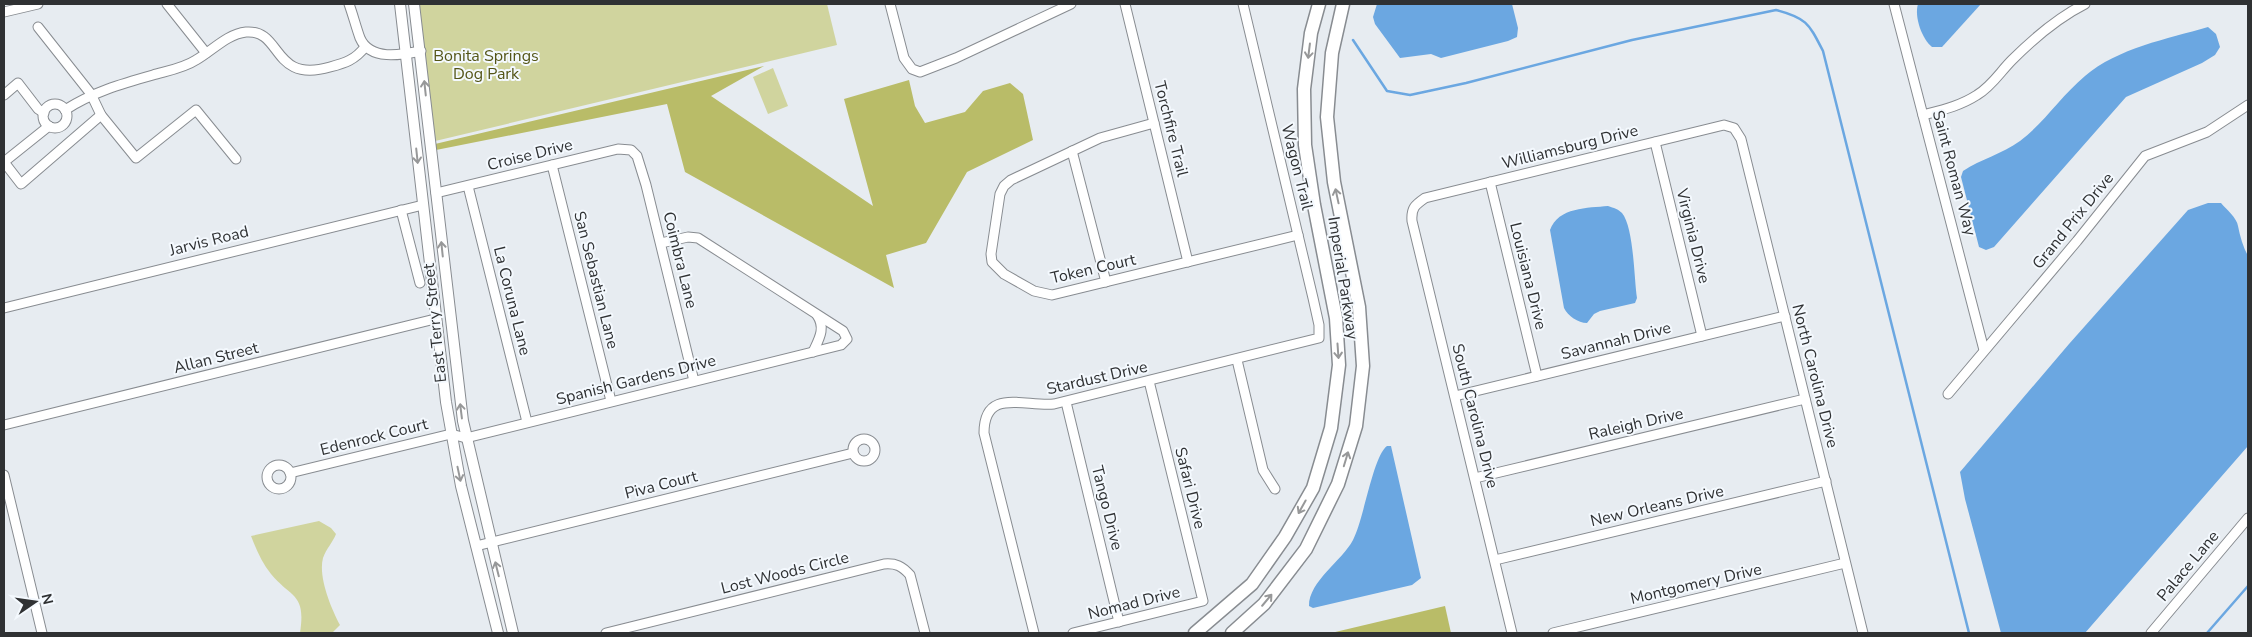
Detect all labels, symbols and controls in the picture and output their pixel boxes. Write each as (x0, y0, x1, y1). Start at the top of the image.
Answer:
one-way arrow (1304, 43, 1314, 59)
park label: Bonita Springs Dog Park (433, 45, 539, 85)
street label: Torchfire Trail (1149, 79, 1194, 179)
one-way arrow (420, 80, 430, 96)
street label: Saint Roman Way (1927, 108, 1982, 239)
street label: Williamsburg Drive (1500, 119, 1640, 175)
street label: Wagon Trail (1276, 122, 1318, 212)
street label: Croise Drive (485, 134, 575, 176)
one-way arrow (412, 148, 422, 164)
street label: Grand Prix Drive (2027, 168, 2119, 274)
street label: Virginia Drive (1670, 185, 1715, 286)
one-way arrow (1332, 189, 1341, 205)
street label: San Sebastian Lane (568, 209, 624, 351)
street label: Coimbra Lane (657, 209, 703, 311)
street label: Imperial Parkway (1322, 215, 1364, 342)
street label: Louisiana Drive (1504, 220, 1552, 332)
street label: Jarvis Road (166, 221, 251, 262)
one-way arrow (437, 242, 447, 258)
street label: La Coruna Lane (488, 244, 536, 358)
street label: Token Court (1048, 248, 1138, 289)
street label: East Terry Street (418, 262, 452, 384)
street label: North Carolina Drive (1787, 302, 1843, 450)
street label: Savannah Drive (1559, 317, 1673, 365)
street label: Allan Street (171, 337, 261, 379)
street label: South Carolina Drive (1446, 341, 1504, 491)
one-way arrow (1334, 342, 1343, 358)
street label: Spanish Gardens Drive (554, 350, 718, 410)
street label: Stardust Drive (1044, 356, 1150, 400)
street label: Raleigh Drive (1586, 402, 1686, 446)
one-way arrow (456, 403, 466, 419)
street label: Edenrock Court (318, 413, 430, 461)
street label: Safari Drive (1169, 445, 1211, 531)
one-way arrow (1341, 452, 1351, 468)
street label: Tango Drive (1086, 463, 1128, 553)
one-way arrow (455, 465, 464, 481)
street label: Piva Court (622, 465, 700, 505)
street label: New Orleans Drive (1588, 480, 1726, 532)
one-way arrow (1297, 499, 1306, 514)
street label: Palace Lane (2152, 526, 2224, 606)
street label: Lost Woods Circle (719, 546, 851, 600)
street label: Montgomery Drive (1628, 558, 1764, 610)
one-way arrow (492, 562, 501, 578)
north arrow (10, 577, 60, 627)
street label: Nomad Drive (1086, 581, 1182, 625)
text: N (37, 592, 58, 606)
one-way arrow (1261, 594, 1272, 607)

